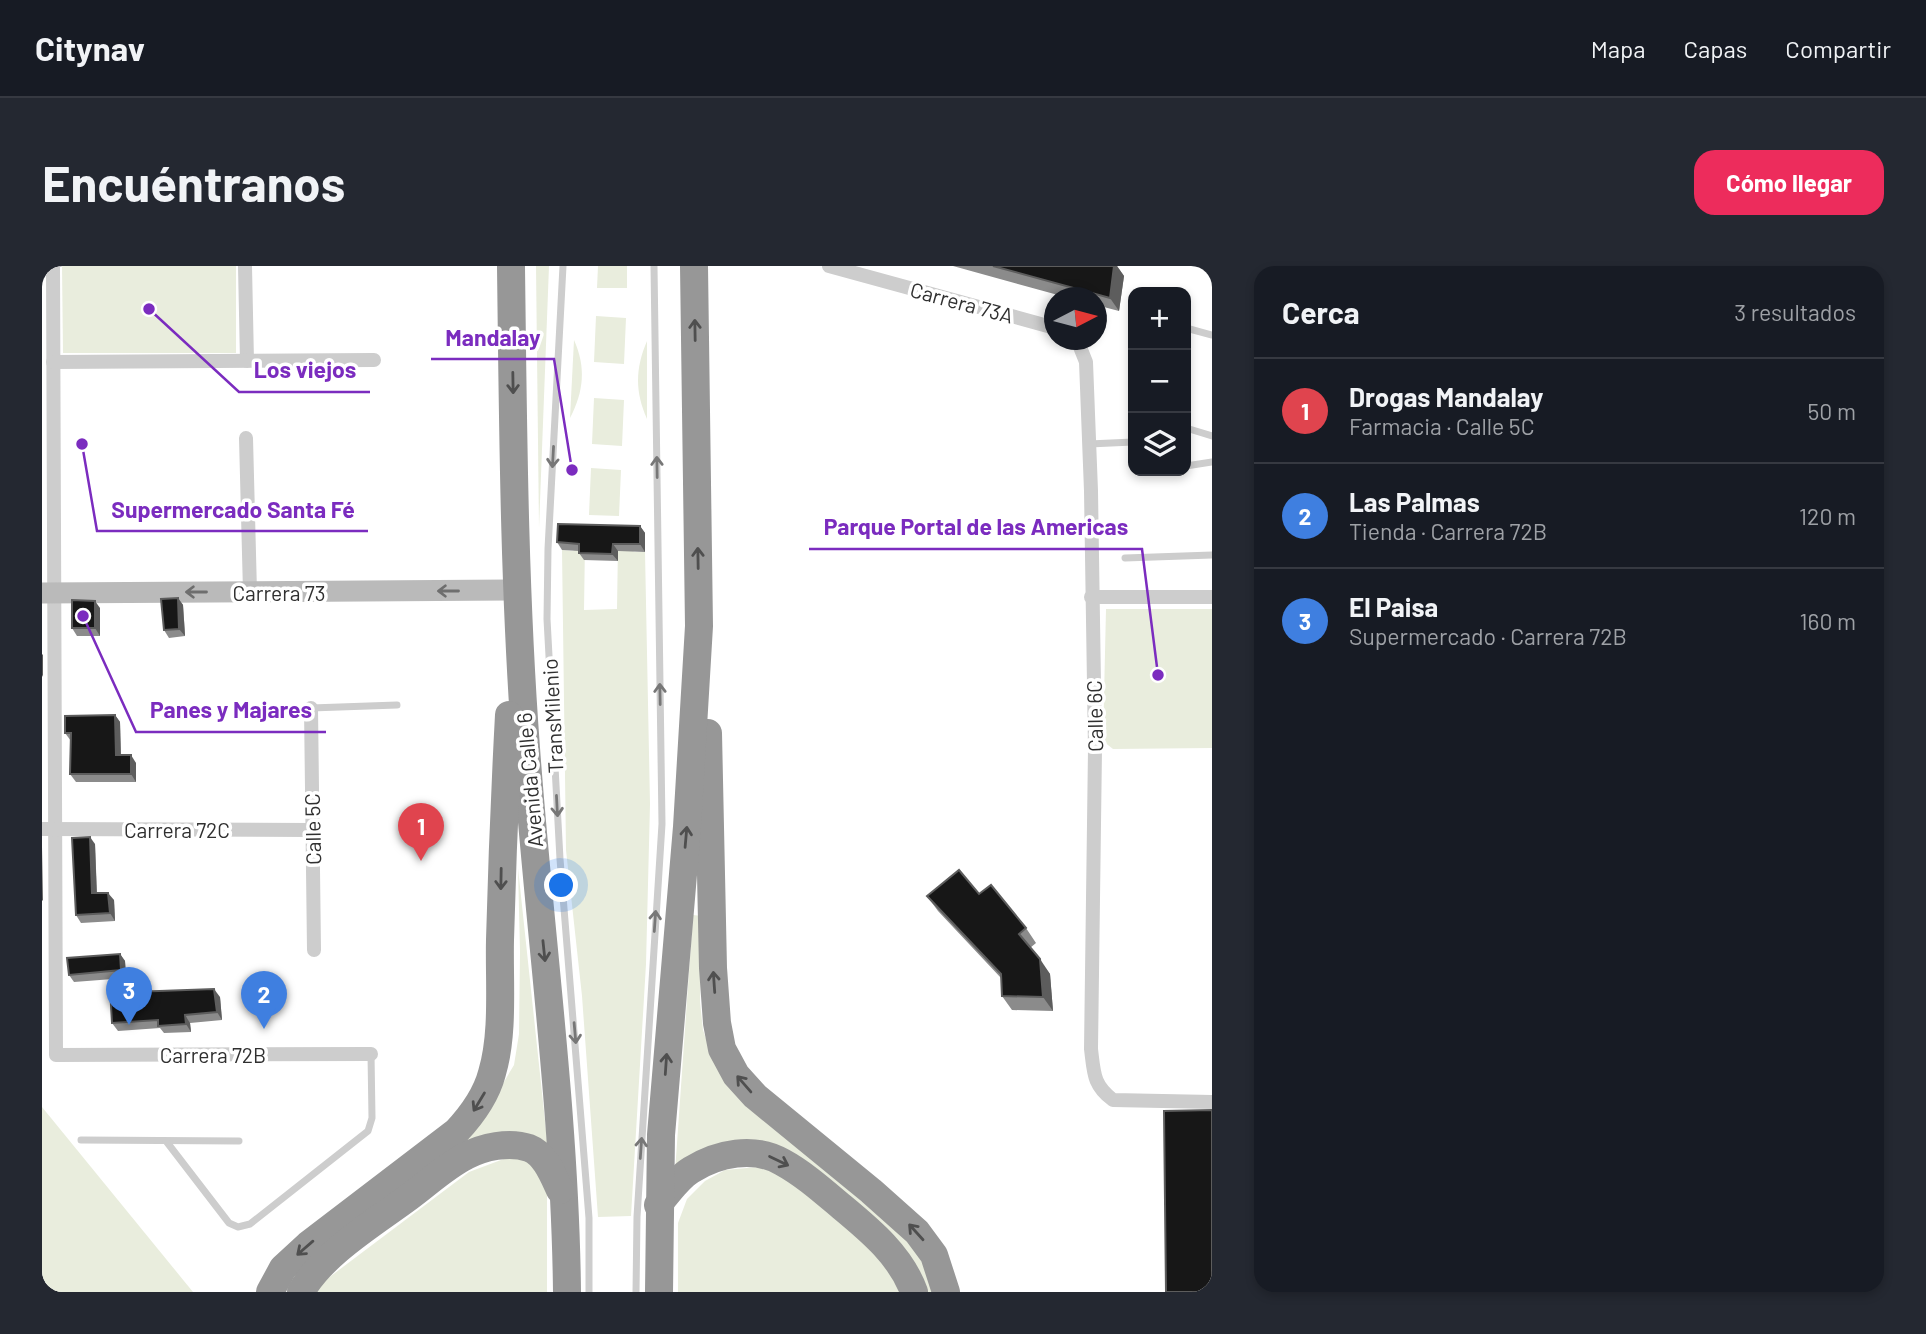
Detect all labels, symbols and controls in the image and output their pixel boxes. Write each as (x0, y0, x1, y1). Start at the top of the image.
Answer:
text: Citynav (35, 28, 145, 68)
text: Mapa (1591, 34, 1646, 63)
text: Capas (1684, 34, 1747, 63)
text: Compartir (1785, 34, 1891, 63)
button: Cómo llegar (1694, 150, 1884, 215)
text: Encuéntranos (42, 153, 345, 212)
street label: Carrera 73A (908, 276, 1017, 328)
north arrow (1044, 287, 1107, 350)
map controls (1128, 287, 1191, 476)
button: + (1128, 287, 1191, 350)
text: Cerca (1282, 294, 1360, 330)
text: 3 resultados (1734, 298, 1856, 326)
callout: Mandalay (431, 315, 554, 359)
one-way arrow (688, 319, 702, 342)
text: Mandalay (445, 323, 541, 351)
callout: Los viejos (239, 348, 370, 392)
button: − (1128, 350, 1191, 413)
text: Los viejos (254, 355, 356, 383)
one-way arrow (506, 371, 520, 394)
text: Drogas Mandalay (1349, 381, 1543, 412)
text: 1 (1301, 397, 1309, 425)
text: 50 m (1808, 397, 1856, 425)
text: Farmacia · Calle 5C (1349, 412, 1535, 440)
button: layers (1128, 413, 1191, 476)
one-way arrow (546, 445, 559, 467)
one-way arrow (650, 455, 664, 478)
text: Las Palmas (1349, 486, 1480, 517)
callout: Supermercado Santa Fé (97, 487, 368, 531)
text: Supermercado Santa Fé (111, 495, 355, 523)
text: 2 (1299, 502, 1311, 530)
text: 120 m (1799, 502, 1856, 530)
callout: Parque Portal de las Americas (809, 505, 1142, 549)
text: Parque Portal de las Americas (824, 512, 1128, 540)
text: Tienda · Carrera 72B (1349, 517, 1547, 545)
one-way arrow (691, 547, 705, 570)
street label: Carrera 73 (233, 580, 326, 605)
one-way arrow (437, 584, 460, 598)
one-way arrow (185, 585, 208, 599)
text: El Paisa (1349, 591, 1438, 622)
text: 3 (1299, 607, 1311, 635)
text: 160 m (1799, 607, 1856, 635)
text: Supermercado · Carrera 72B (1349, 622, 1627, 650)
street label: TransMilenio (537, 658, 567, 774)
street label: Calle 6C (1081, 680, 1107, 752)
one-way arrow (653, 683, 667, 706)
callout: Panes y Majares (136, 688, 326, 732)
text: Panes y Majares (150, 695, 312, 723)
street label: Avenida Calle 6 (511, 712, 547, 848)
street label: Calle 5C (299, 793, 325, 865)
one-way arrow (550, 794, 563, 817)
pin: 1 (398, 803, 444, 861)
street label: Carrera 72C (124, 817, 230, 842)
one-way arrow (680, 826, 693, 849)
one-way arrow (495, 867, 508, 890)
your location (544, 868, 578, 902)
one-way arrow (649, 910, 662, 933)
one-way arrow (538, 940, 551, 962)
pin: 3 (106, 967, 152, 1025)
pin: 2 (241, 971, 287, 1029)
one-way arrow (707, 971, 720, 994)
one-way arrow (569, 1021, 582, 1044)
street label: Carrera 72B (160, 1042, 266, 1067)
one-way arrow (660, 1053, 673, 1076)
one-way arrow (736, 1075, 752, 1093)
one-way arrow (471, 1092, 485, 1112)
one-way arrow (635, 1138, 648, 1160)
one-way arrow (768, 1155, 789, 1169)
one-way arrow (908, 1223, 924, 1241)
one-way arrow (297, 1240, 315, 1256)

